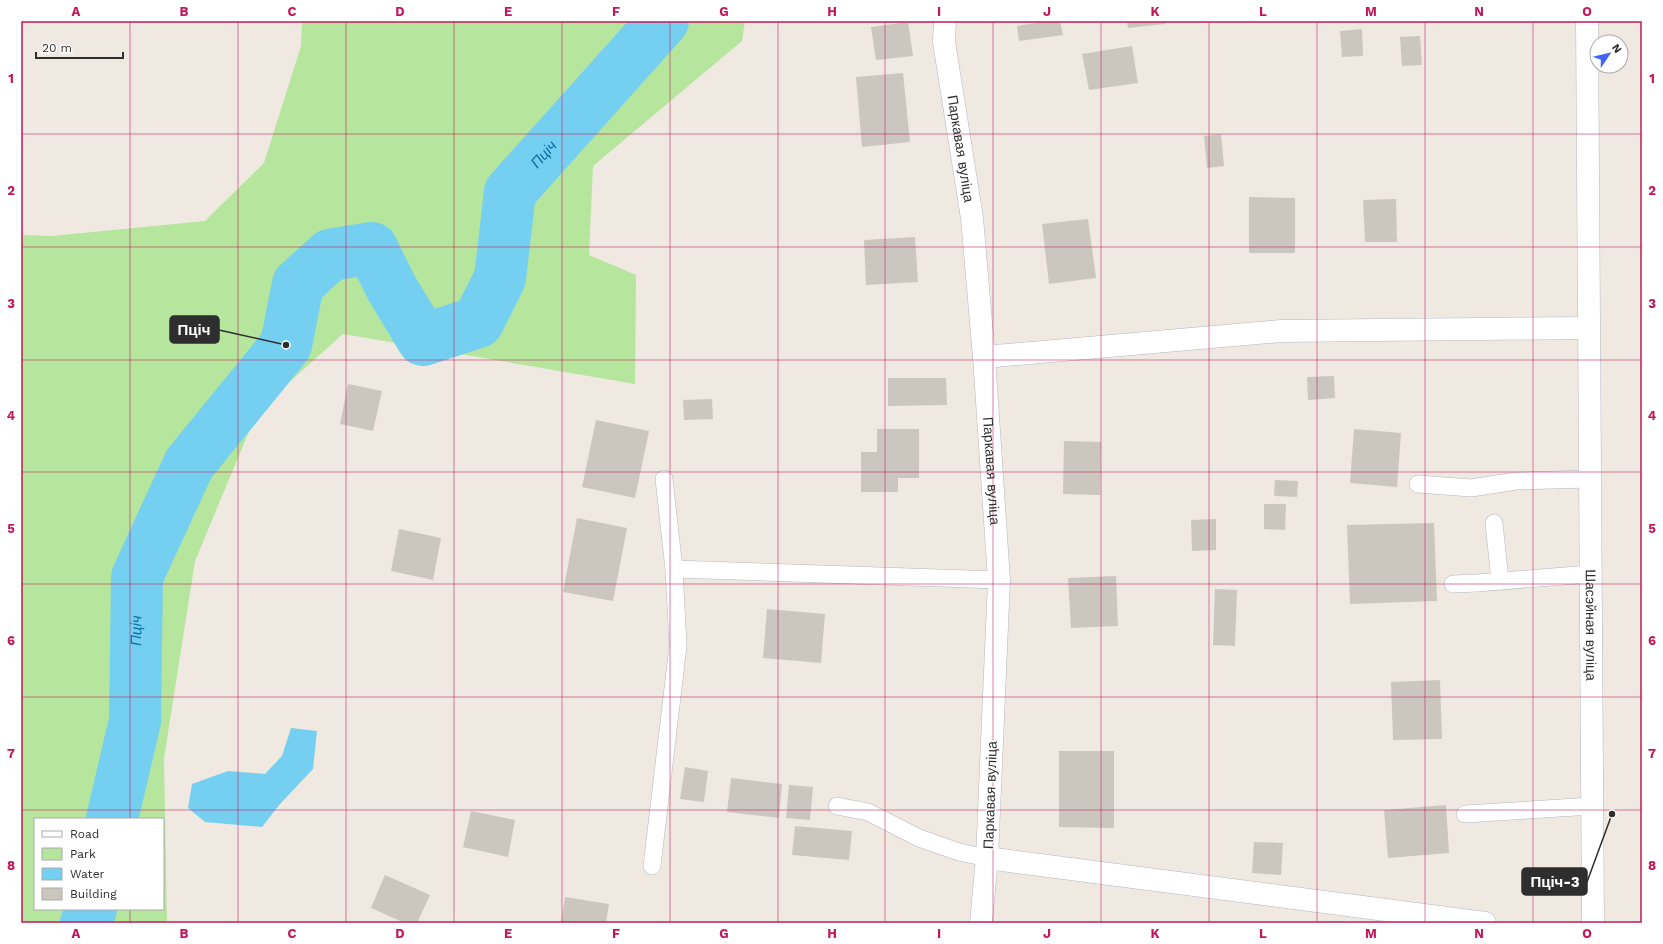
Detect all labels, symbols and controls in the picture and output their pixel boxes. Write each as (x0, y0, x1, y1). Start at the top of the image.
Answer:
text: A (72, 4, 81, 19)
text: B (180, 4, 189, 19)
text: C (288, 4, 297, 19)
text: D (395, 4, 405, 19)
text: E (504, 4, 512, 19)
text: F (612, 4, 620, 19)
text: G (719, 4, 729, 19)
text: H (827, 4, 837, 19)
text: I (937, 4, 941, 19)
text: J (1043, 4, 1051, 19)
text: K (1150, 4, 1160, 19)
text: L (1259, 4, 1267, 19)
text: M (1365, 4, 1377, 19)
text: N (1474, 4, 1484, 19)
text: O (1582, 4, 1592, 19)
scale bar (36, 34, 123, 60)
north arrow (1589, 34, 1629, 74)
text: 20 m (42, 41, 72, 55)
text: N (1609, 41, 1624, 56)
text: 1 (8, 71, 14, 86)
text: 1 (1649, 71, 1655, 86)
street label: Паркавая вуліца (945, 94, 977, 204)
water label: Пціч (527, 137, 561, 172)
text: 2 (7, 183, 15, 198)
text: 2 (1648, 183, 1656, 198)
text: 3 (7, 296, 15, 311)
text: 3 (1648, 296, 1656, 311)
callout: Пціч (170, 316, 219, 343)
text: Пціч (178, 321, 210, 339)
text: 4 (7, 408, 16, 423)
text: 4 (1648, 408, 1657, 423)
street label: Паркавая вуліца (980, 416, 1003, 526)
text: 5 (7, 521, 15, 536)
text: 5 (1648, 521, 1656, 536)
street label: Шасэйная вуліца (1583, 569, 1599, 681)
water label: Пціч (127, 615, 145, 646)
text: 6 (7, 633, 15, 648)
text: 6 (1648, 633, 1656, 648)
street label: Паркавая вуліца (980, 740, 1000, 849)
text: 7 (7, 746, 15, 761)
text: 7 (1648, 746, 1656, 761)
legend (34, 818, 164, 910)
text: Road (70, 827, 99, 841)
text: Park (70, 847, 96, 861)
text: 8 (7, 858, 15, 873)
text: 8 (1648, 858, 1656, 873)
text: Water (70, 867, 105, 881)
callout: Пціч-3 (1522, 868, 1587, 895)
text: Пціч-3 (1530, 873, 1580, 891)
text: Building (70, 887, 117, 901)
text: A (72, 926, 81, 941)
text: B (180, 926, 189, 941)
text: C (288, 926, 297, 941)
text: D (395, 926, 405, 941)
text: E (504, 926, 512, 941)
text: F (612, 926, 620, 941)
text: G (719, 926, 729, 941)
text: H (827, 926, 837, 941)
text: I (937, 926, 941, 941)
text: J (1043, 926, 1051, 941)
text: K (1150, 926, 1160, 941)
text: L (1259, 926, 1267, 941)
text: M (1365, 926, 1377, 941)
text: N (1474, 926, 1484, 941)
text: O (1582, 926, 1592, 941)

